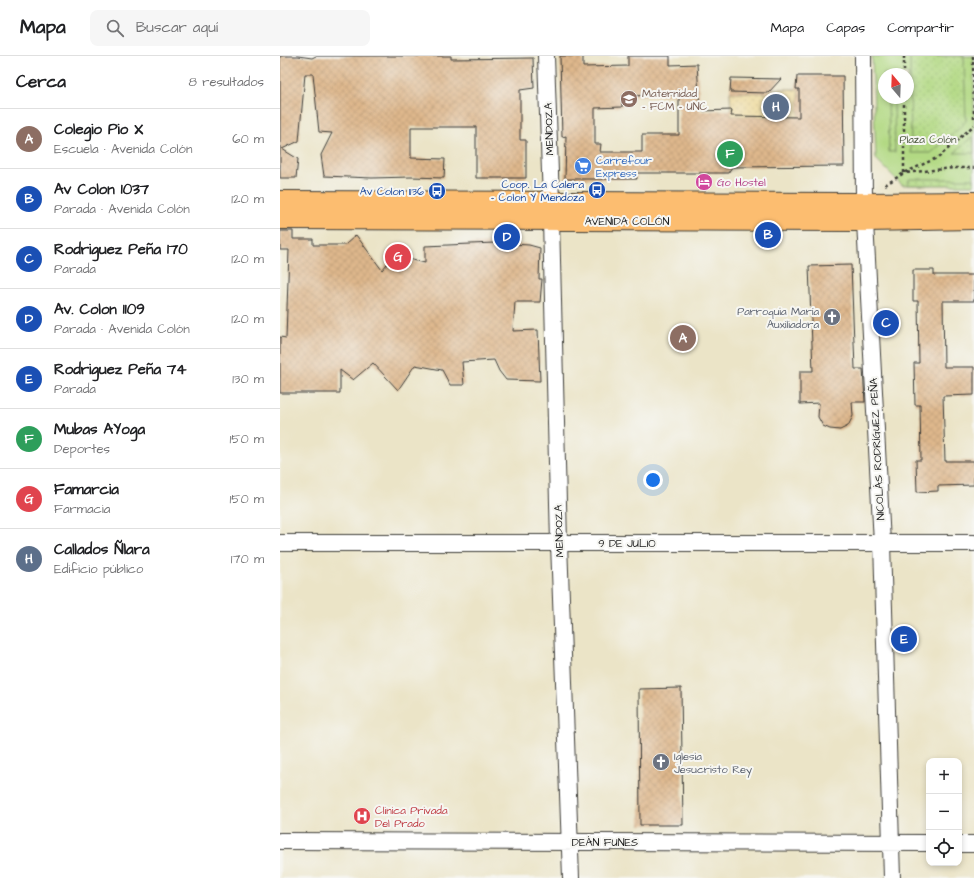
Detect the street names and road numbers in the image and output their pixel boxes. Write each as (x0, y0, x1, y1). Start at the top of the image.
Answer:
street label: MENDOZA (541, 102, 557, 156)
street label: AVENIDA COLÓN (585, 214, 669, 229)
street label: NICOLÁS RODRÍGUEZ PEÑA (866, 377, 888, 521)
street label: MENDOZA (551, 504, 567, 558)
street label: 9 DE JULIO (598, 536, 656, 551)
street label: DEÁN FUNES (572, 835, 638, 850)

